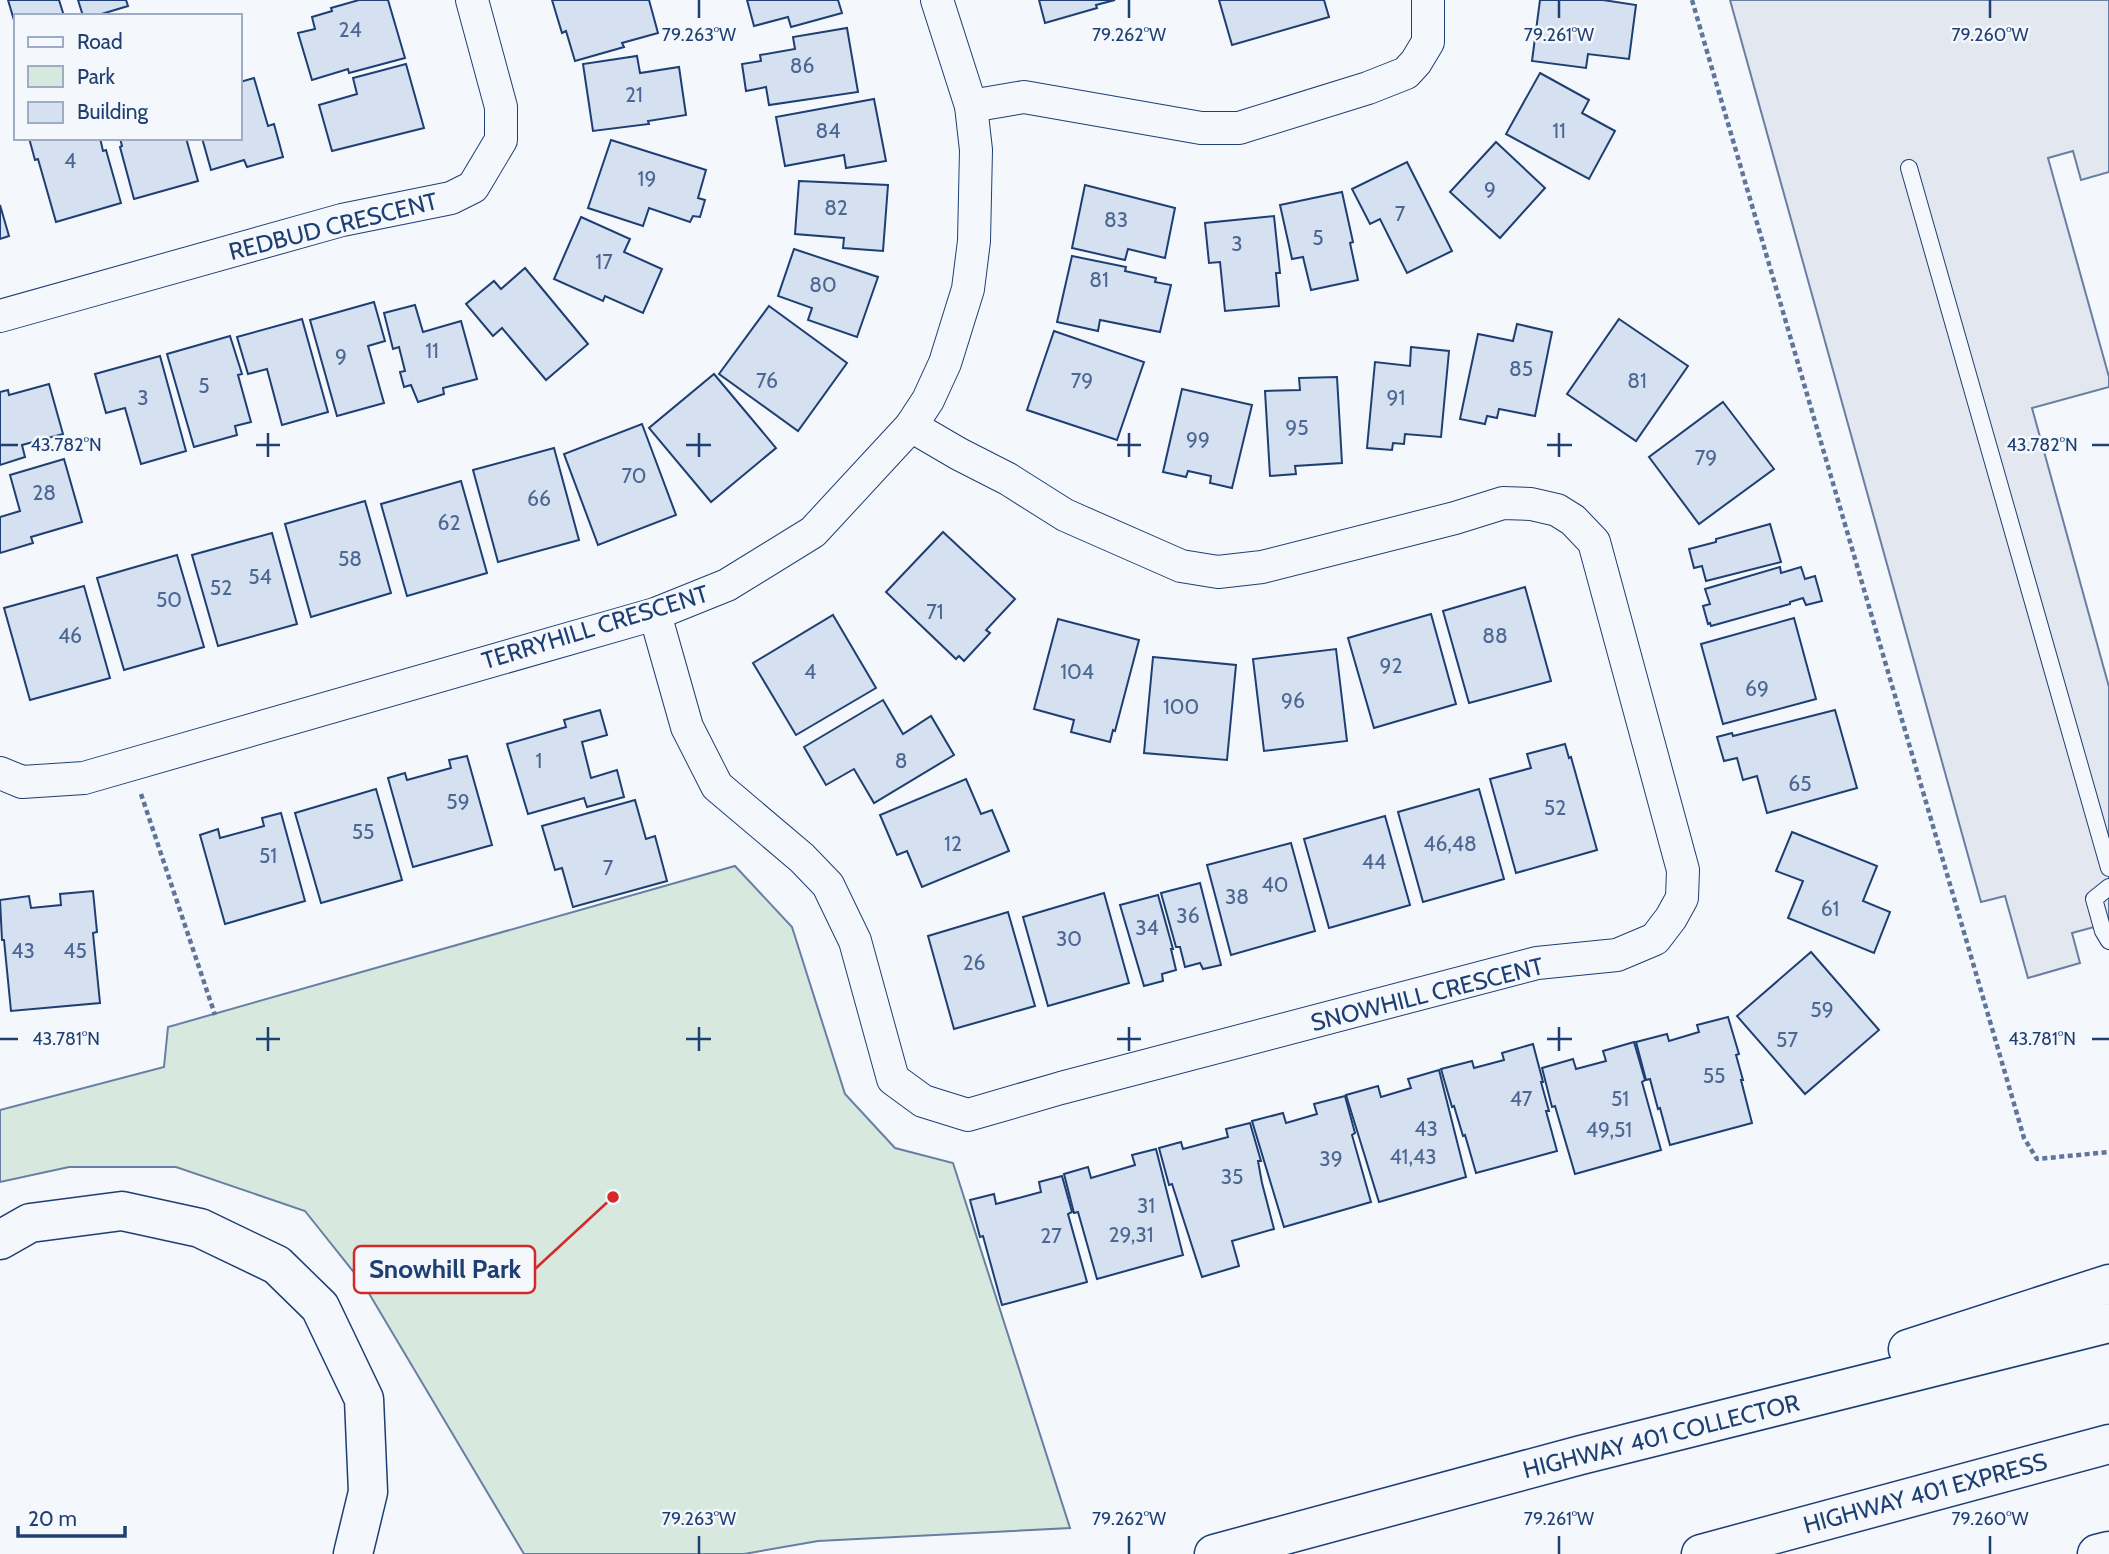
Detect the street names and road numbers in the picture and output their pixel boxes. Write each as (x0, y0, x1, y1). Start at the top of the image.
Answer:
street label: REDBUD CRESCENT (226, 186, 441, 266)
street label: TERRYHILL CRESCENT (478, 579, 712, 675)
street label: SNOWHILL CRESCENT (1308, 951, 1547, 1037)
street label: HIGHWAY 401 COLLECTOR (1520, 1387, 1803, 1484)
street label: HIGHWAY 401 EXPRESS (1800, 1446, 2050, 1540)

